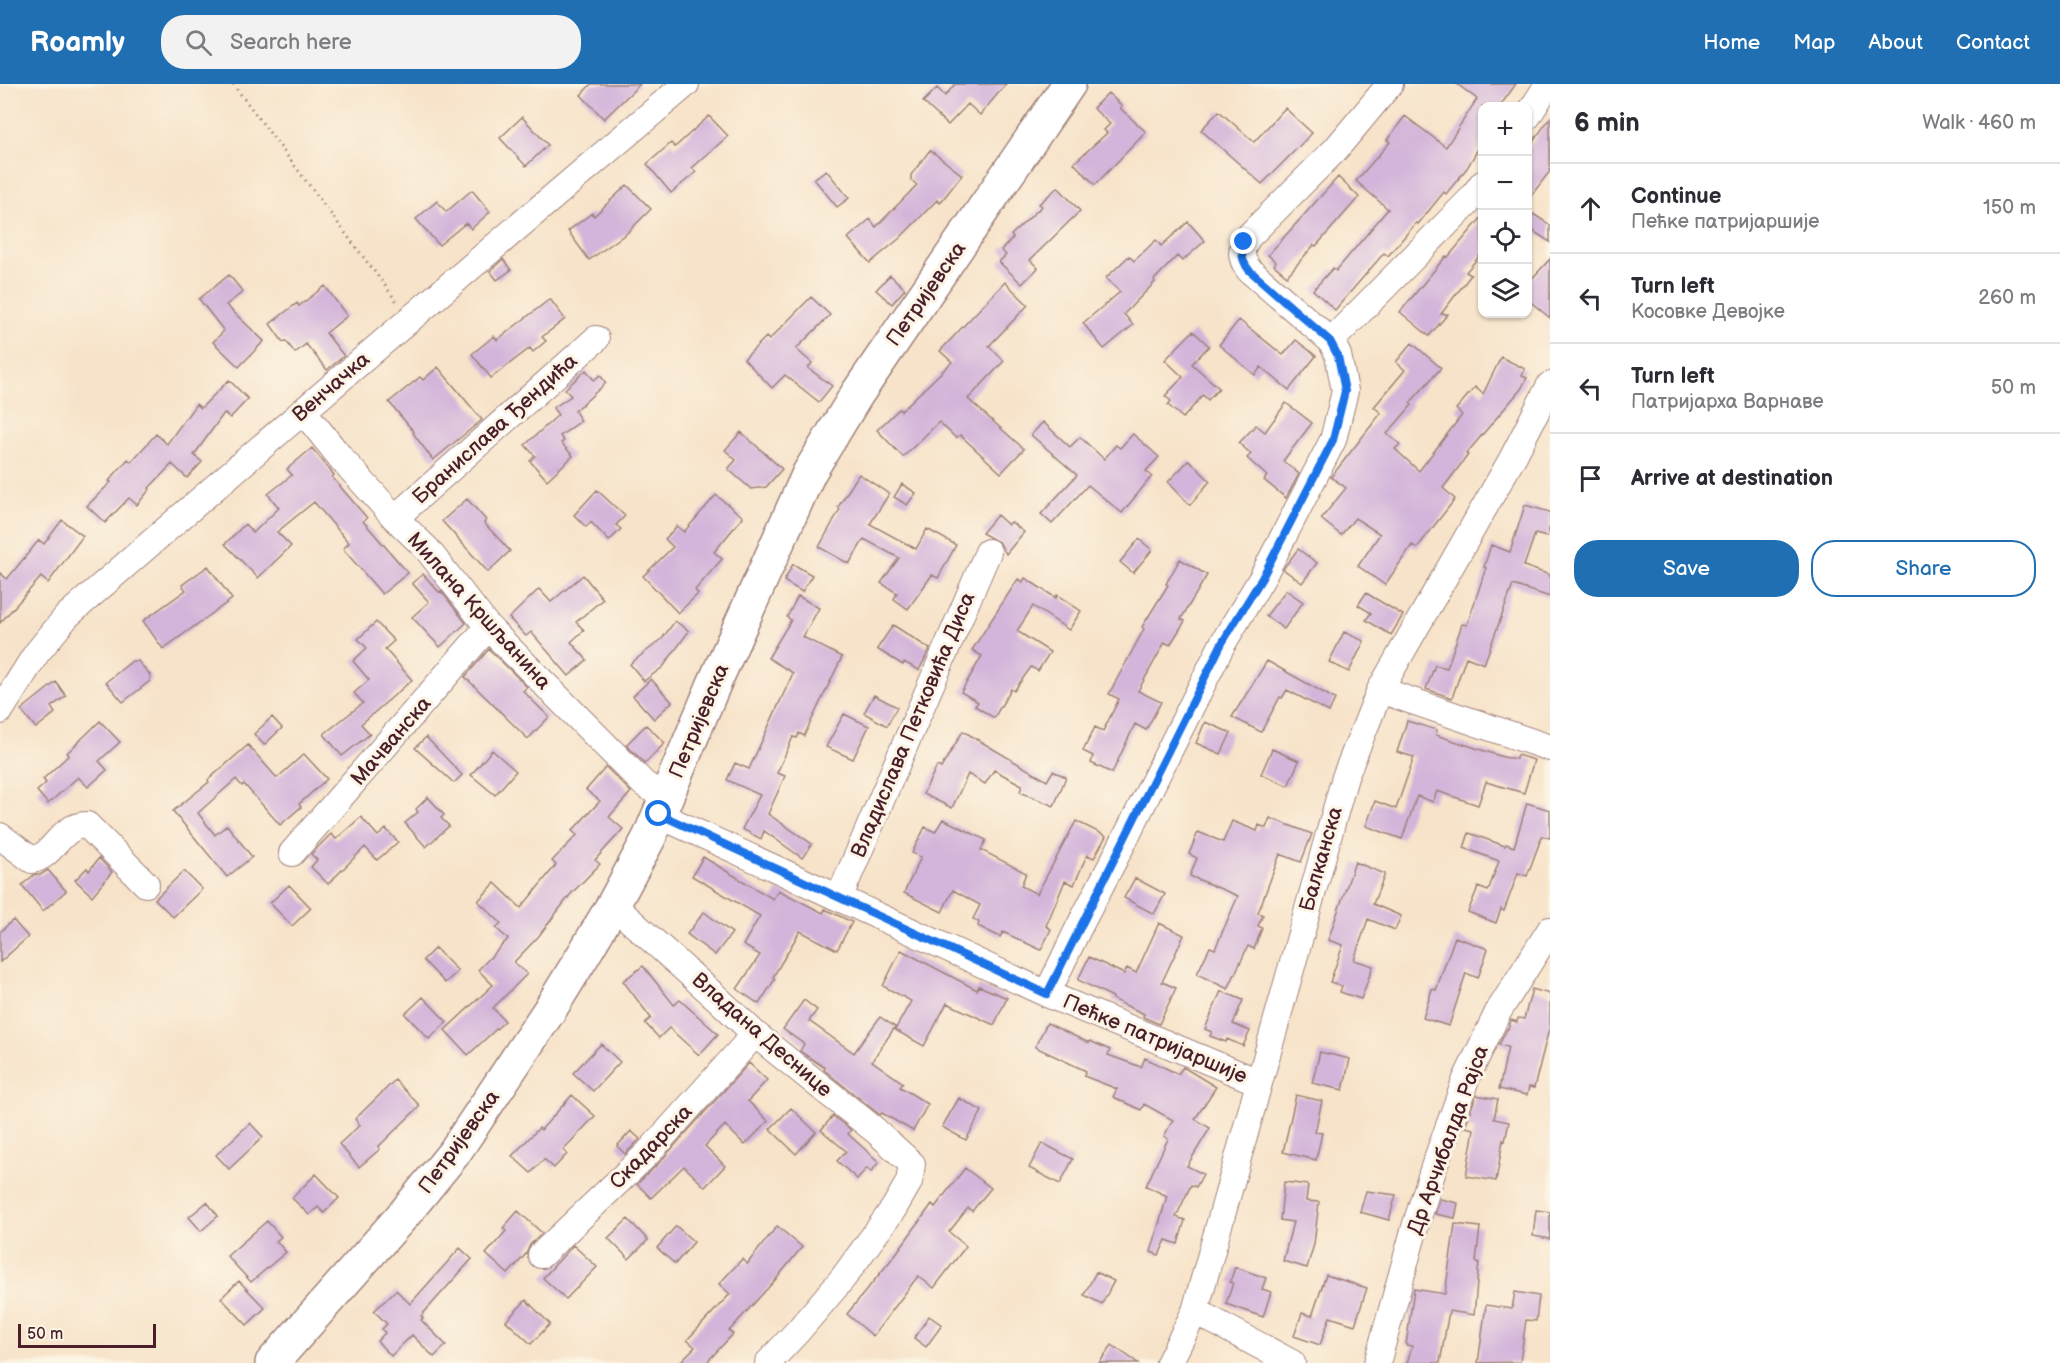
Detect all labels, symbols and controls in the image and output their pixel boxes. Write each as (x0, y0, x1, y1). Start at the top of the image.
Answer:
search box (161, 15, 581, 69)
text: Roamly (30, 26, 125, 59)
icon: search (182, 26, 215, 59)
text: Search here (230, 29, 352, 56)
text: Home (1703, 30, 1760, 55)
text: Map (1793, 30, 1835, 55)
text: About (1868, 30, 1923, 55)
text: Contact (1956, 30, 2030, 55)
map controls (1478, 102, 1532, 318)
button: + (1478, 102, 1532, 156)
text: 6 min (1574, 108, 1640, 139)
text: Walk · 460 m (1922, 111, 2036, 135)
button: − (1478, 156, 1532, 210)
text: Continue (1631, 183, 1721, 210)
icon: ahead (1574, 192, 1607, 225)
text: 150 m (1983, 196, 2036, 220)
button: locate (1478, 210, 1532, 264)
text: Пећке патријаршије (1631, 210, 1819, 234)
route end (1230, 228, 1256, 254)
street label: Петријевска (881, 236, 972, 351)
button: layers (1478, 264, 1532, 318)
text: Turn left (1631, 273, 1715, 300)
icon: left (1574, 282, 1607, 315)
text: 260 m (1978, 286, 2036, 310)
text: Косовке Девојке (1631, 300, 1785, 324)
street label: Венчачка (287, 346, 375, 427)
street label: Бранислава Ђендића (408, 348, 583, 509)
text: Turn left (1631, 363, 1715, 390)
icon: left (1574, 372, 1607, 405)
text: 50 m (1991, 376, 2036, 400)
text: Патријарха Варнаве (1631, 390, 1824, 414)
icon: arrive (1574, 462, 1607, 495)
text: Arrive at destination (1631, 465, 1833, 492)
street label: Милана Кршљанина (402, 527, 556, 695)
button: Save (1574, 540, 1799, 597)
button: Share (1811, 540, 2036, 597)
street label: Владислава Петковића Диса (846, 588, 980, 861)
street label: Петријевска (664, 660, 735, 782)
street label: Мачванска (346, 691, 437, 791)
route start (645, 800, 671, 826)
street label: Балканска (1294, 803, 1348, 914)
street label: Владана Деснице (687, 967, 837, 1103)
street label: Пећке патријаршије (1059, 989, 1251, 1089)
street label: Др Арчибалда Рајса (1402, 1041, 1494, 1238)
street label: Петријевска (413, 1085, 505, 1199)
street label: Скадарска (604, 1099, 698, 1195)
scale bar (18, 1321, 156, 1348)
text: 50 m (27, 1325, 63, 1344)

